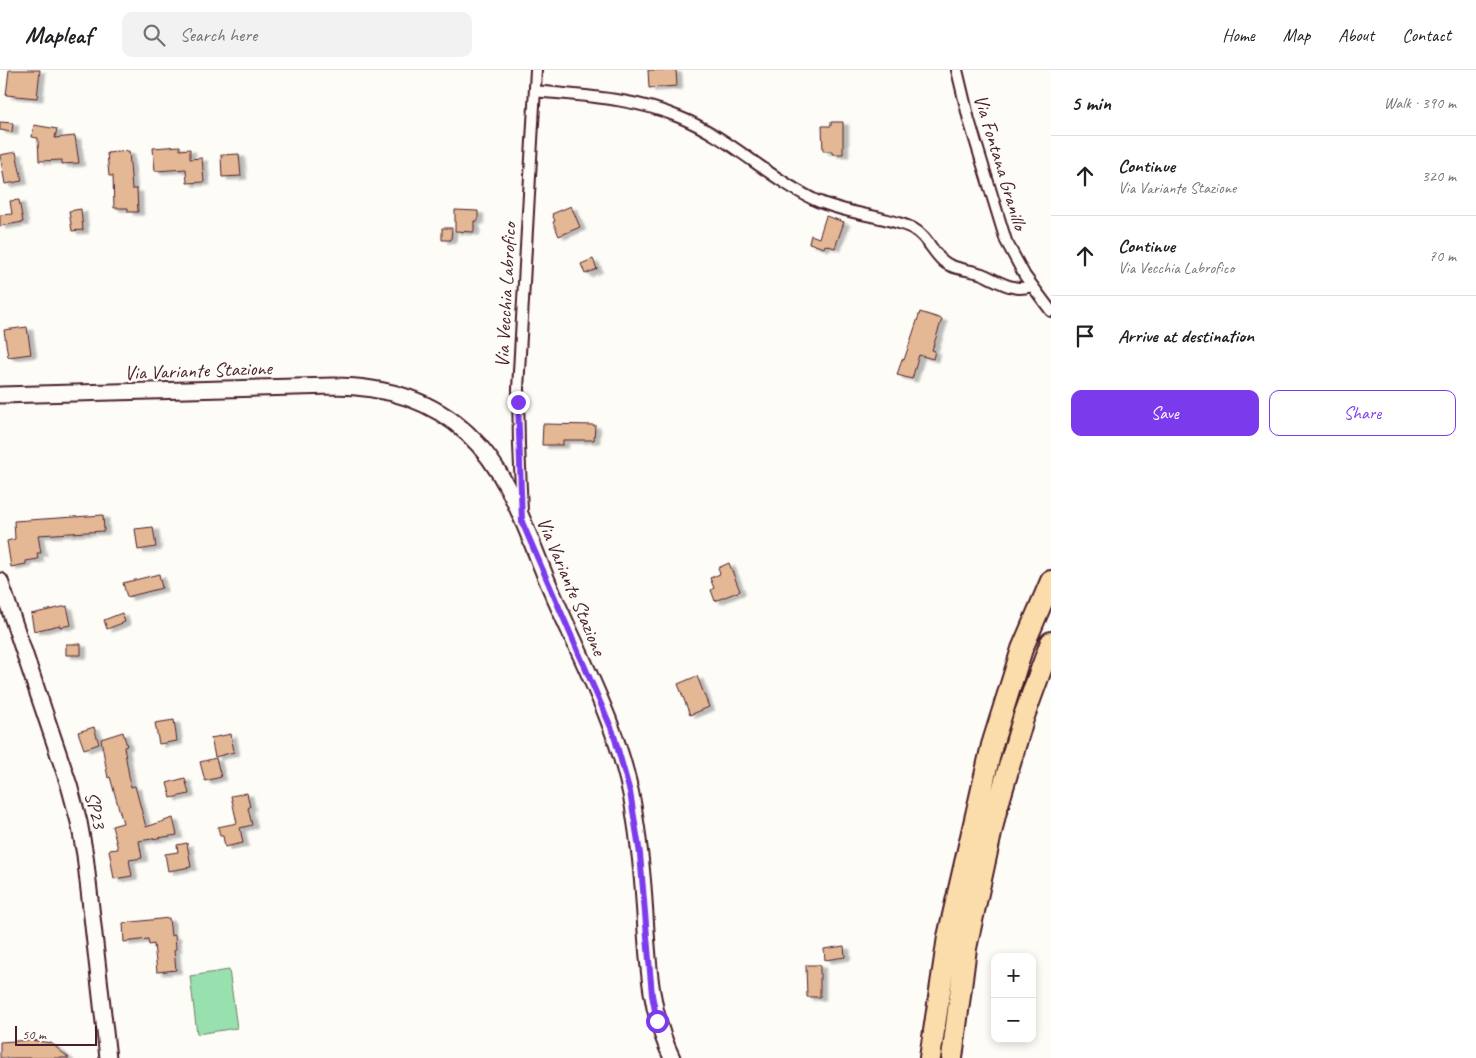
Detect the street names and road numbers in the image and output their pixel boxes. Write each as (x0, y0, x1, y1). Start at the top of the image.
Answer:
street label: Via Fontana Granillo (968, 91, 1034, 235)
street label: Via Vecchia Labrofico (489, 220, 522, 368)
street label: Via Variante Stazione (124, 355, 274, 386)
street label: Via Variante Stazione (531, 513, 612, 660)
street label: SP23 (79, 789, 113, 833)

